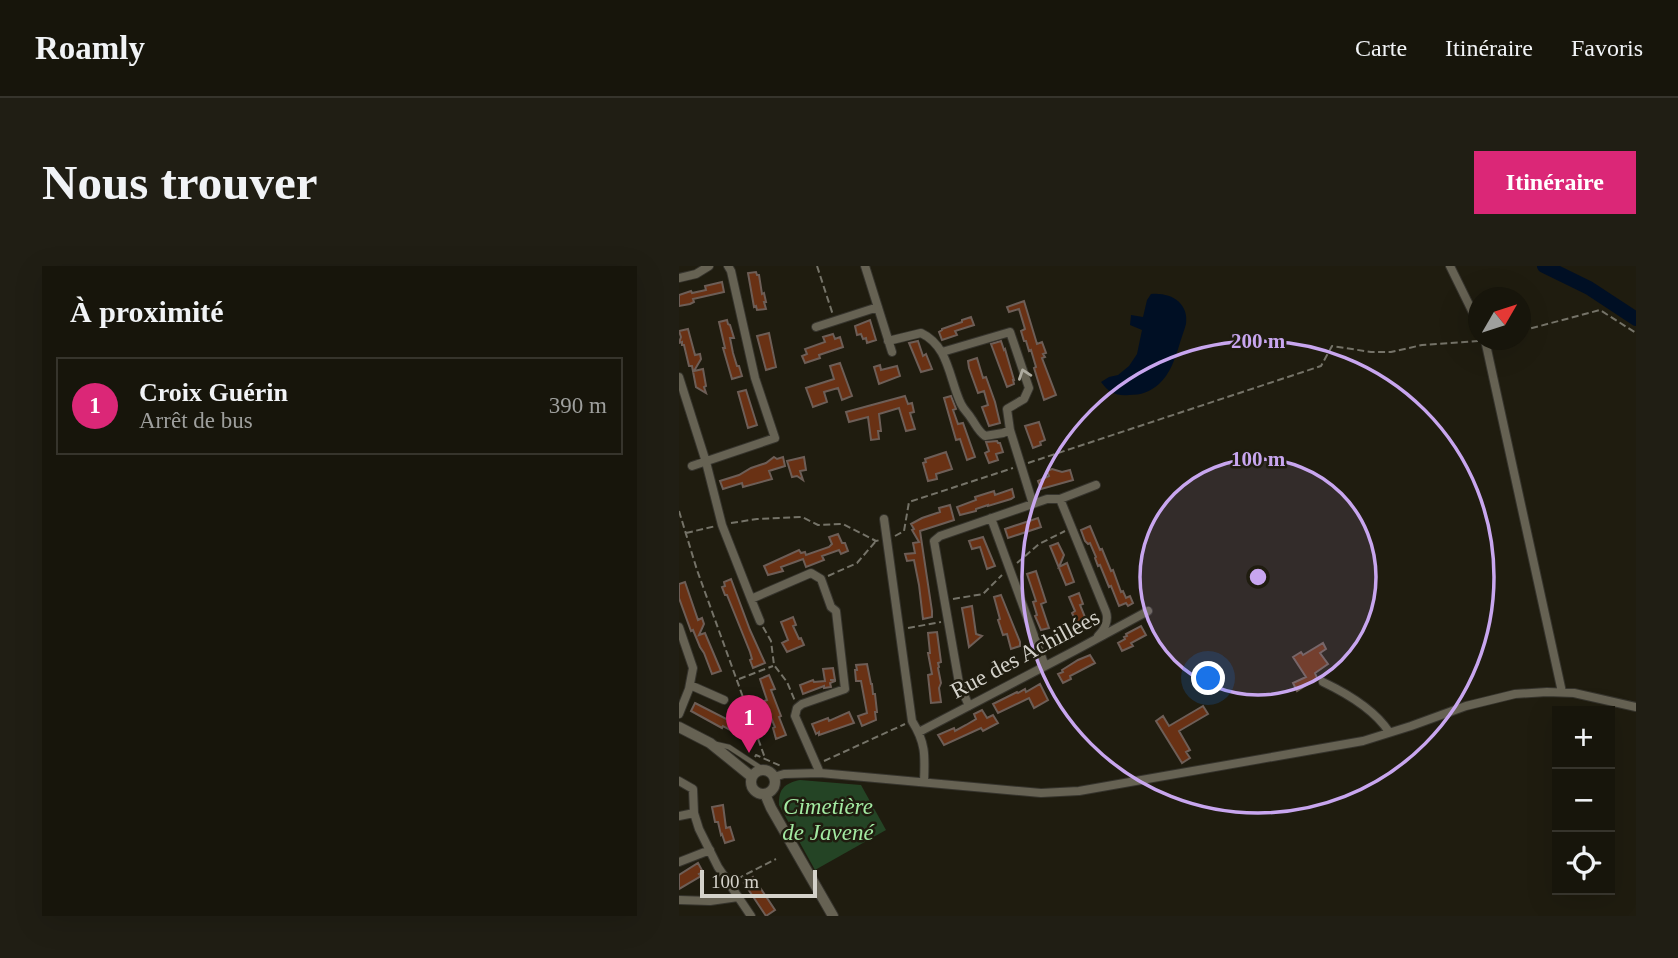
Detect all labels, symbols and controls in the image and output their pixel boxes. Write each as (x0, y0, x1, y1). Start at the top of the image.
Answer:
text: Roamly (35, 30, 145, 66)
text: Carte (1355, 35, 1407, 61)
text: Itinéraire (1445, 35, 1533, 61)
text: Favoris (1571, 35, 1643, 61)
button: Itinéraire (1474, 151, 1636, 214)
text: Nous trouver (42, 155, 317, 210)
north arrow (1468, 287, 1531, 350)
text: À proximité (70, 295, 224, 328)
text: 200 m (1231, 329, 1286, 353)
one-way arrow (1018, 368, 1032, 380)
text: Croix Guérin (139, 378, 288, 407)
text: 1 (89, 393, 101, 418)
text: 390 m (549, 393, 607, 418)
text: Arrêt de bus (139, 408, 253, 433)
text: 100 m (1231, 447, 1286, 471)
centre of rings (1246, 565, 1270, 589)
street label: Rue des Achillées (946, 604, 1104, 704)
your location (1191, 661, 1225, 695)
pin: 1 (726, 695, 772, 753)
map controls (1552, 706, 1615, 895)
button: + (1552, 706, 1615, 769)
button: − (1552, 769, 1615, 832)
park label: Cimetière de Javené (782, 794, 875, 845)
button: locate (1552, 832, 1615, 895)
scale bar (700, 867, 817, 899)
text: 100 m (711, 871, 759, 892)

